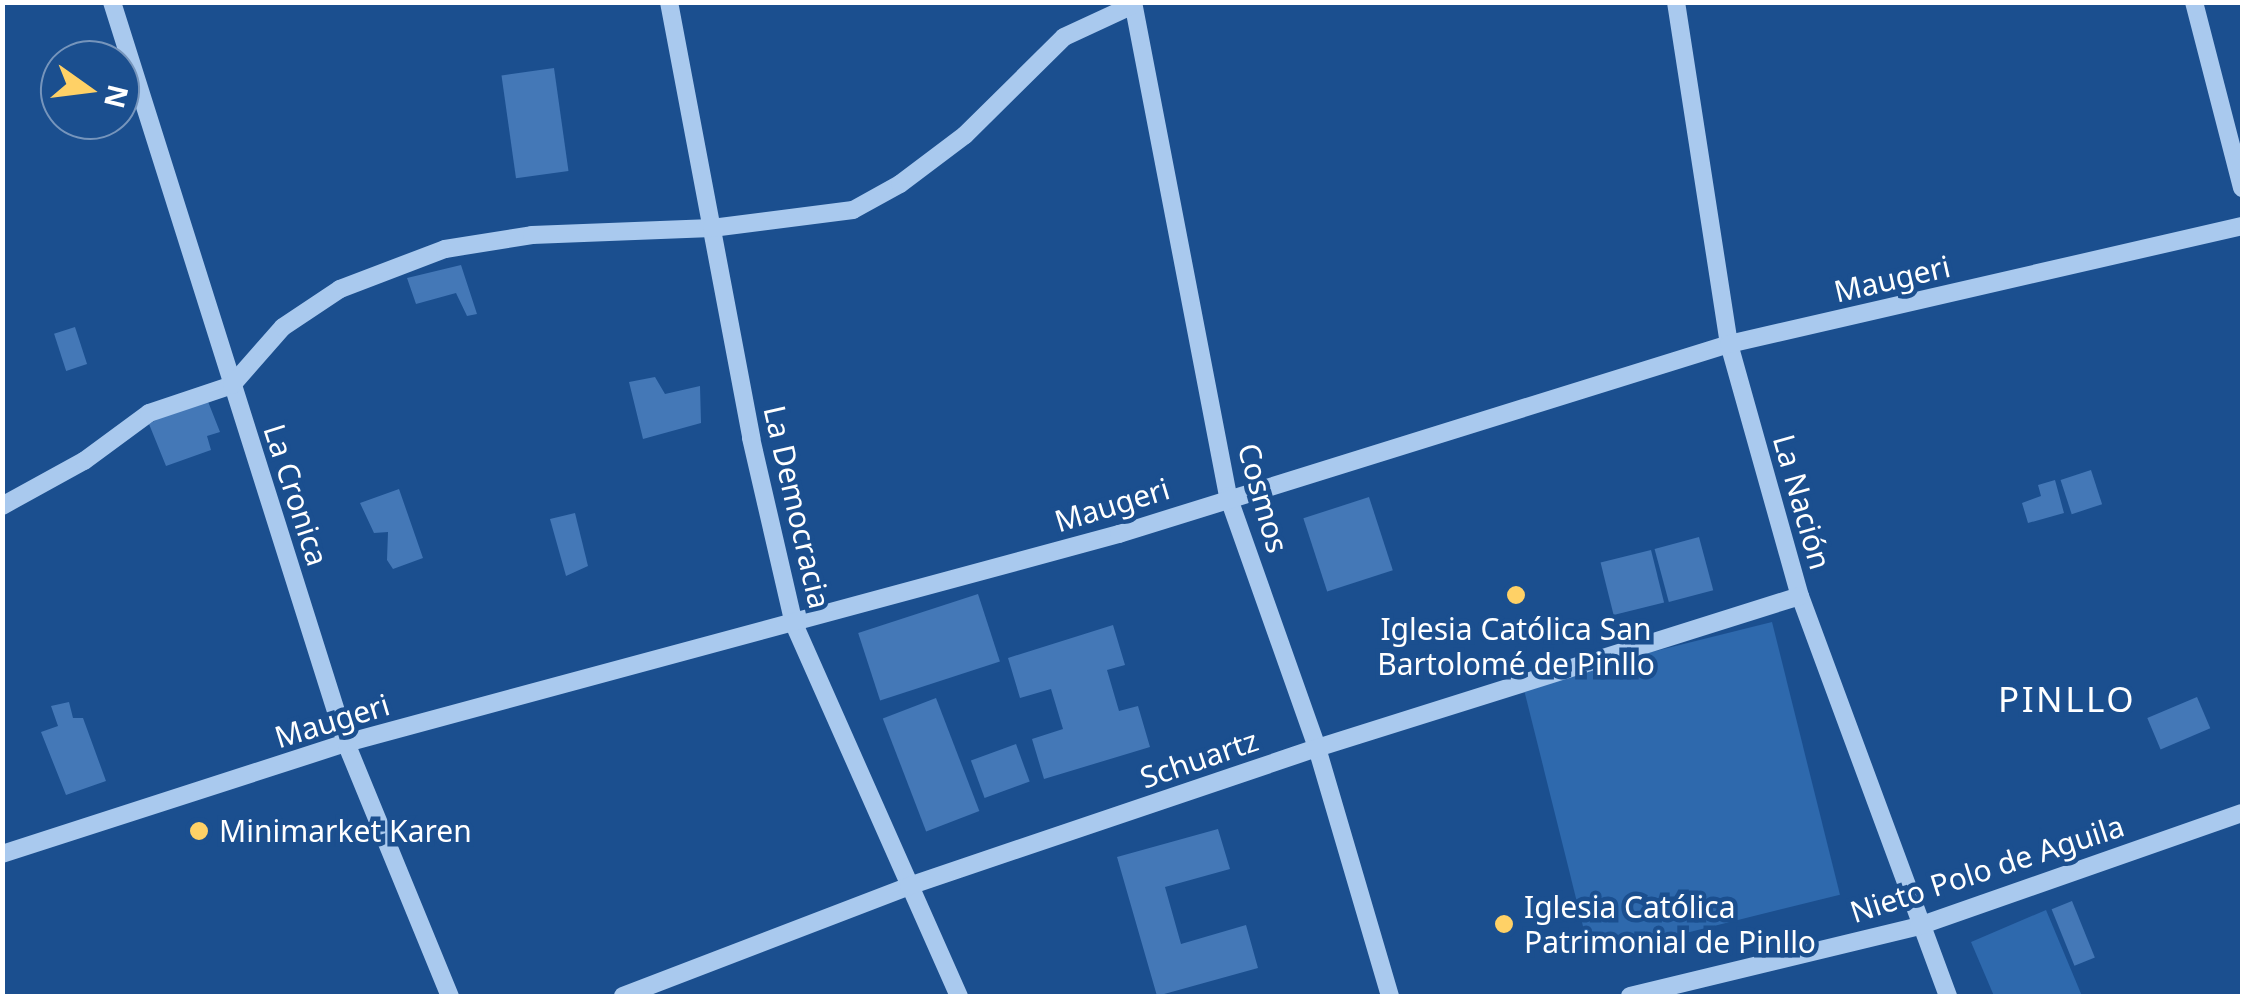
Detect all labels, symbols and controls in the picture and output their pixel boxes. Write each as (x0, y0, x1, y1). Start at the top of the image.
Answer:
north arrow (40, 40, 140, 140)
text: N (96, 81, 138, 112)
street label: Maugeri (1830, 248, 1954, 310)
street label: La Democracia (756, 402, 838, 612)
street label: La Cronica (256, 420, 336, 570)
street label: La Nación (1766, 430, 1838, 574)
street label: Cosmos (1230, 439, 1296, 557)
street label: Maugeri (1050, 471, 1174, 539)
marker: Iglesia Católica San Bartolomé de Pinllo (1505, 584, 1527, 606)
place label: Iglesia Católica San Bartolomé de Pinllo (1377, 611, 1655, 682)
district label: PINLLO (1998, 678, 2136, 720)
street label: Maugeri (270, 687, 394, 755)
street label: Schuartz (1135, 722, 1263, 796)
street label: Nieto Polo de Aguila (1845, 808, 2129, 930)
place label: Minimarket Karen (219, 813, 472, 849)
marker: Minimarket Karen (188, 820, 210, 842)
place label: Iglesia Católica Patrimonial de Pinllo (1524, 889, 1816, 960)
marker: Iglesia Católica Patrimonial de Pinllo (1493, 913, 1515, 935)

